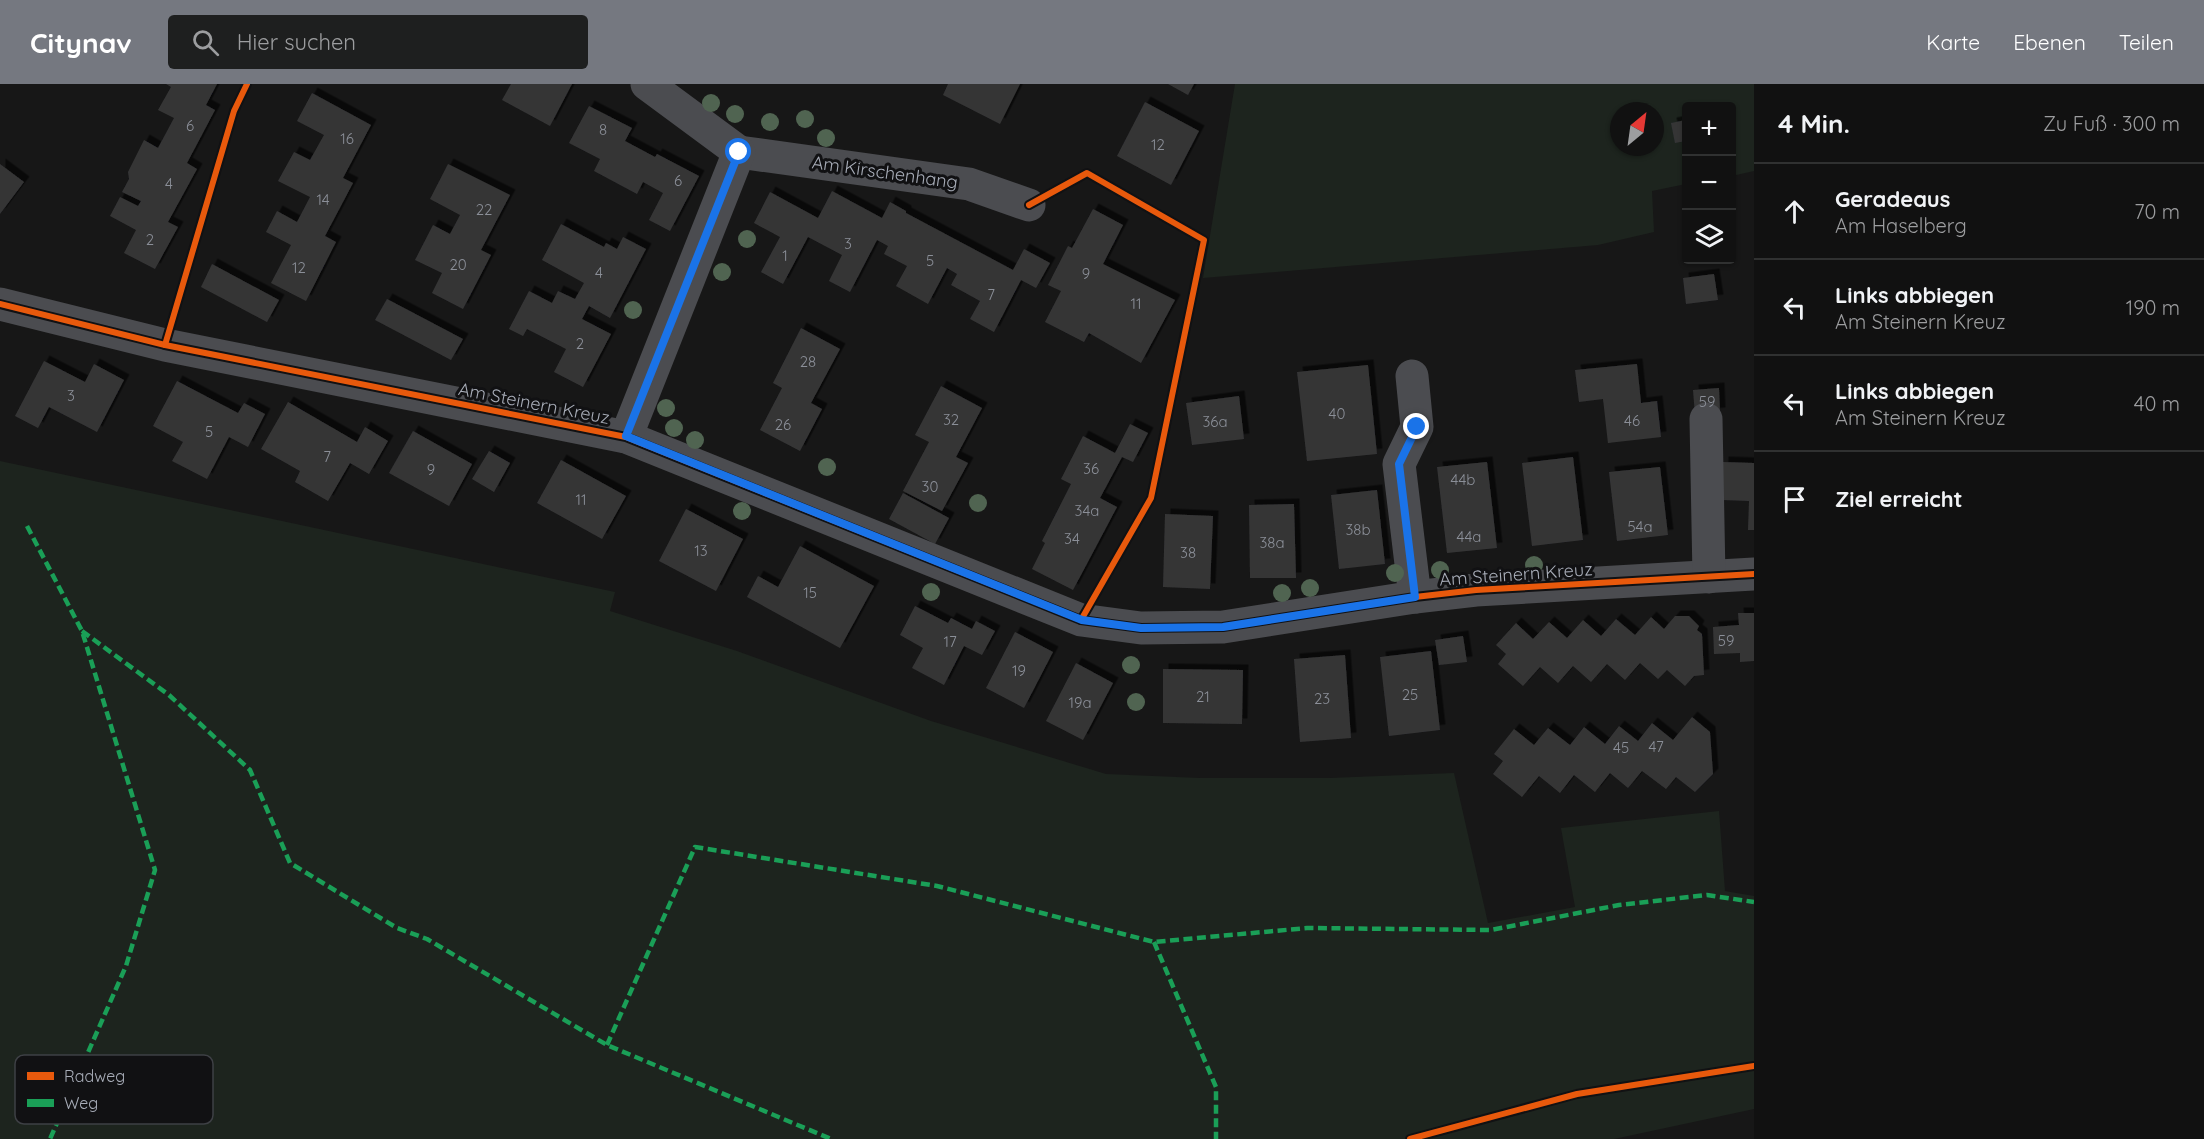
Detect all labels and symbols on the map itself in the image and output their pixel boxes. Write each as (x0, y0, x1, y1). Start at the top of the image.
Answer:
north arrow (1610, 102, 1664, 156)
house number: 6 (186, 116, 194, 135)
house number: 8 (599, 120, 607, 139)
house number: 16 (340, 129, 354, 148)
house number: 12 (1151, 135, 1165, 154)
route start (725, 138, 751, 164)
street label: Am Kirschenhang (810, 150, 960, 194)
house number: 6 (674, 171, 682, 190)
house number: 4 (165, 174, 173, 193)
house number: 14 (316, 190, 330, 209)
house number: 22 (476, 200, 492, 219)
house number: 2 (146, 230, 154, 249)
house number: 3 (844, 234, 852, 253)
house number: 1 (782, 246, 788, 265)
house number: 5 (926, 251, 934, 270)
house number: 20 (449, 255, 467, 274)
house number: 12 (292, 258, 306, 277)
house number: 4 (595, 263, 603, 282)
house number: 9 (1082, 264, 1090, 283)
house number: 7 (987, 285, 995, 304)
house number: 11 (1130, 294, 1142, 313)
house number: 2 (576, 334, 584, 353)
house number: 28 (800, 352, 816, 371)
street label: Am Steinern Kreuz (456, 377, 612, 429)
house number: 3 (67, 386, 75, 405)
house number: 59 (1699, 392, 1715, 411)
house number: 40 (1329, 404, 1345, 423)
house number: 32 (943, 410, 959, 429)
house number: 46 (1624, 411, 1640, 430)
house number: 36a (1202, 412, 1228, 431)
route end (1403, 413, 1429, 439)
house number: 26 (775, 415, 791, 434)
house number: 5 (205, 422, 213, 441)
house number: 7 (323, 447, 331, 466)
house number: 36 (1083, 459, 1099, 478)
house number: 9 (427, 460, 435, 479)
house number: 44b (1451, 470, 1475, 489)
house number: 30 (922, 477, 938, 496)
house number: 11 (575, 490, 587, 509)
house number: 34a (1075, 501, 1099, 520)
house number: 54a (1627, 517, 1653, 536)
house number: 38b (1345, 520, 1371, 539)
house number: 44a (1457, 527, 1481, 546)
house number: 34 (1064, 529, 1080, 548)
house number: 38a (1259, 533, 1285, 552)
house number: 13 (694, 541, 708, 560)
house number: 38 (1180, 543, 1196, 562)
street label: Am Steinern Kreuz (1439, 557, 1593, 591)
house number: 15 (803, 583, 817, 602)
house number: 59 (1718, 631, 1734, 650)
house number: 17 (943, 632, 957, 651)
house number: 19 (1012, 661, 1026, 680)
house number: 25 (1402, 685, 1418, 704)
house number: 21 (1196, 687, 1210, 706)
house number: 23 (1314, 689, 1330, 708)
house number: 19a (1068, 693, 1092, 712)
house number: 47 (1648, 737, 1664, 756)
house number: 45 (1613, 738, 1629, 757)
legend (15, 1055, 213, 1124)
text: Radweg (64, 1066, 125, 1086)
text: Weg (64, 1093, 98, 1113)

